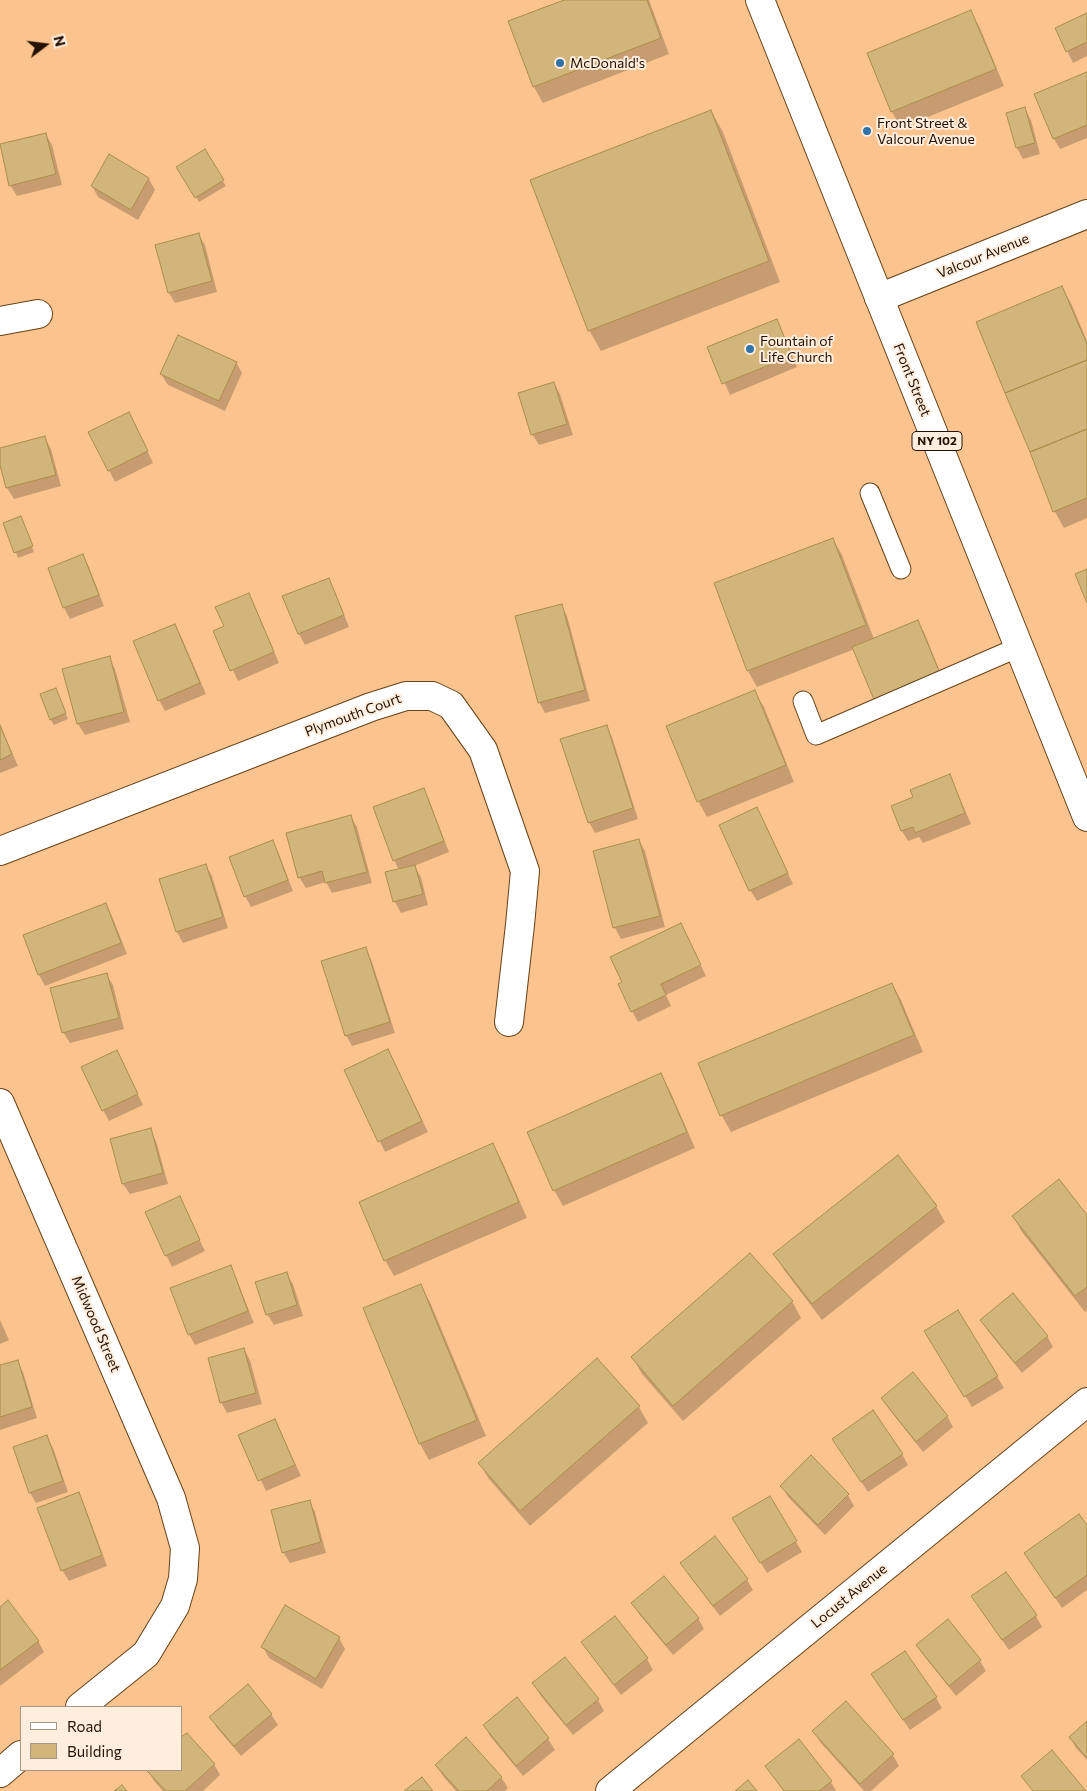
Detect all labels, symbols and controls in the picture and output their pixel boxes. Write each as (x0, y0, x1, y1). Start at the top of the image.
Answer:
north arrow (20, 20, 70, 70)
text: N (50, 34, 70, 48)
place label: McDonald's (570, 55, 645, 71)
marker: McDonald's (554, 57, 566, 69)
place label: Front Street & Valcour Avenue (877, 115, 975, 148)
marker: Front Street & Valcour Avenue (861, 125, 873, 137)
street label: Valcour Avenue (935, 230, 1031, 282)
place label: Fountain of Life Church (760, 333, 833, 366)
street label: Front Street (890, 341, 934, 419)
marker: Fountain of Life Church (744, 343, 756, 355)
road number: NY 102 (912, 432, 962, 451)
street label: Plymouth Court (302, 690, 404, 740)
street label: Midwood Street (68, 1273, 124, 1375)
street label: Locust Avenue (808, 1560, 890, 1632)
legend (20, 1706, 182, 1771)
text: Road (67, 1717, 102, 1735)
text: Building (67, 1742, 122, 1760)

